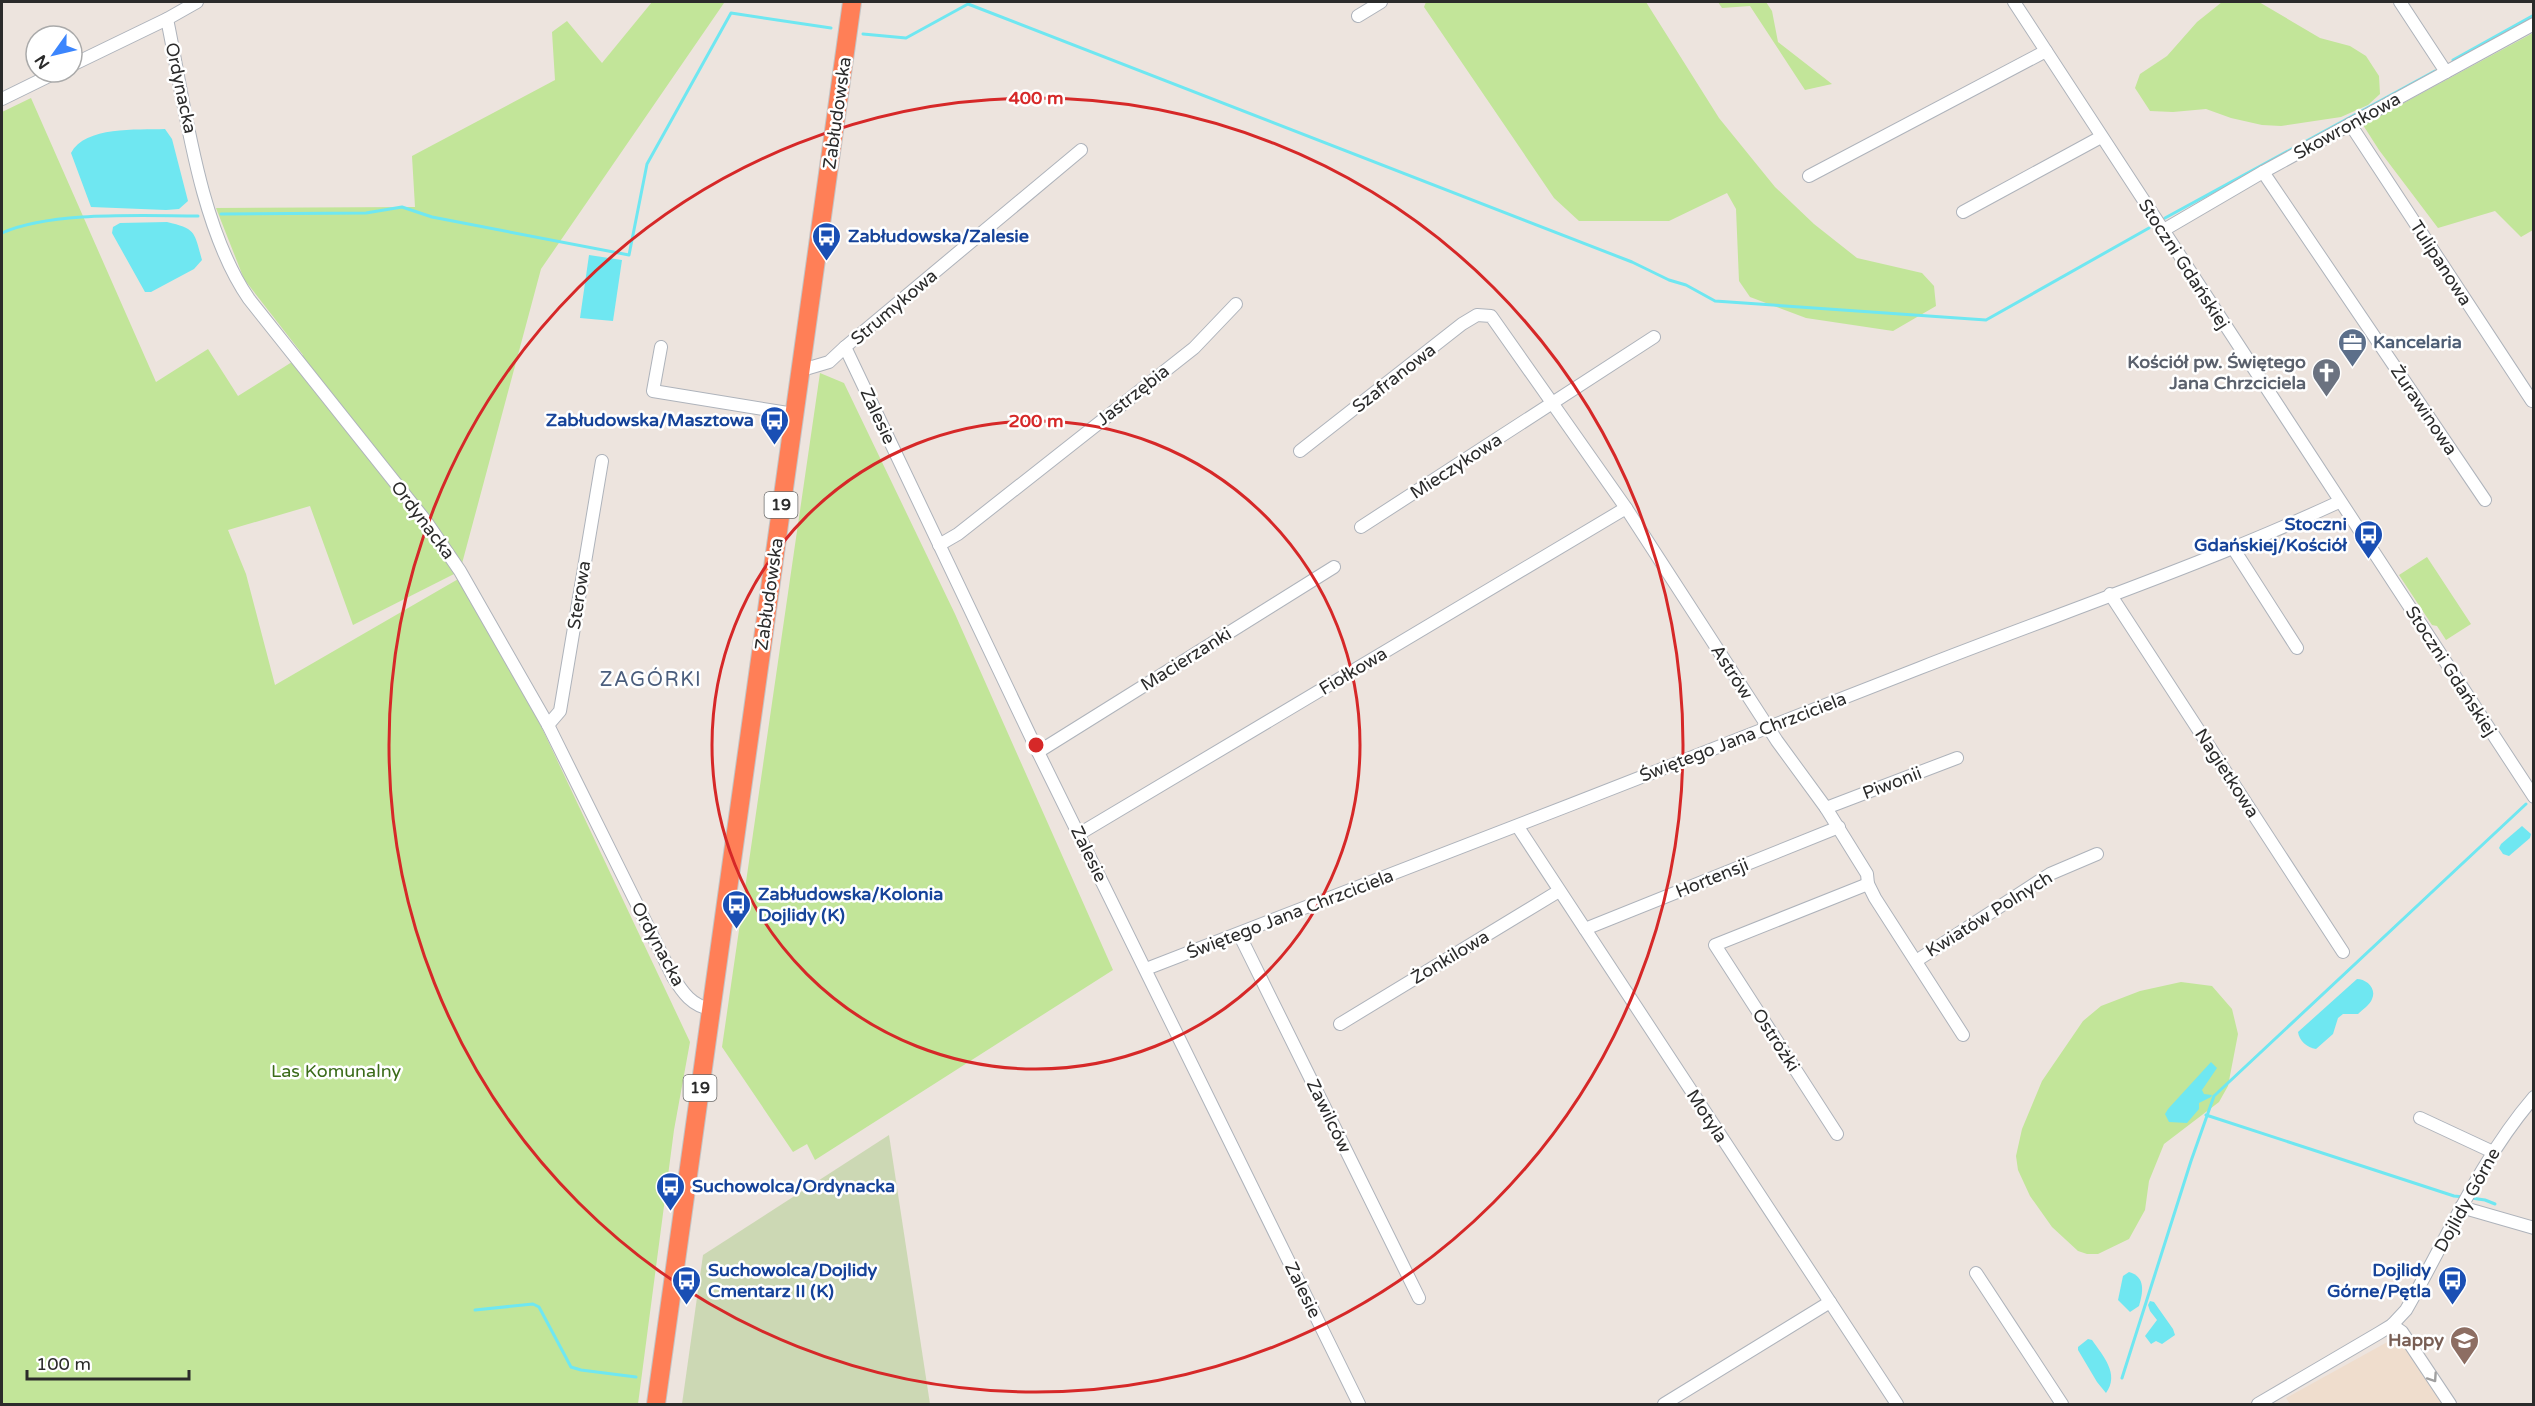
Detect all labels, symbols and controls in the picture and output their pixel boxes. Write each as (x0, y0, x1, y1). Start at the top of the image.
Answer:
north arrow (24, 24, 84, 84)
street label: Ordynacka (161, 40, 201, 136)
text: N (31, 51, 54, 73)
street label: Zabłudowska (818, 55, 856, 171)
text: 400 m (1008, 87, 1064, 109)
street label: Skowronkowa (2290, 88, 2404, 164)
street label: Stoczni Gdańskiej (2134, 195, 2234, 333)
street label: Tulipanowa (2405, 216, 2477, 310)
bus stop icon: Zabłudowska/Zalesie (811, 220, 843, 262)
place label: Zabłudowska/Zalesie (848, 225, 1029, 247)
street label: Strumykowa (846, 264, 942, 350)
office icon: Kancelaria (2336, 326, 2368, 368)
place label: Kancelaria (2373, 331, 2462, 353)
street label: Szafranowa (1348, 339, 1440, 417)
place label: Kościół pw. Świętego Jana Chrzciciela (2127, 351, 2306, 394)
church icon: Kościół pw. Świętego Jana Chrzciciela (2311, 356, 2343, 398)
street label: Jastrzębia (1092, 360, 1174, 430)
street label: Żurawinowa (2386, 361, 2462, 459)
street label: Zalesie (855, 384, 901, 448)
bus stop icon: Zabłudowska/Masztowa (759, 404, 791, 446)
place label: Zabłudowska/Masztowa (546, 409, 754, 431)
text: 200 m (1008, 410, 1064, 432)
street label: Mieczykowa (1406, 428, 1506, 504)
street label: Ordynacka (386, 476, 460, 564)
road number: 19 (764, 492, 798, 518)
place label: Stoczni Gdańskiej/Kościół (2194, 513, 2347, 556)
bus stop icon: Stoczni Gdańskiej/Kościół (2352, 518, 2384, 560)
street label: Zabłudowska (750, 536, 788, 652)
street label: Sterowa (563, 559, 595, 631)
street label: Stoczni Gdańskiej (2401, 602, 2501, 740)
street label: Macierzanki (1136, 622, 1236, 696)
street label: Astrów (1706, 641, 1758, 703)
street label: Fiołkowa (1315, 642, 1391, 700)
district label: ZAGÓRKI (600, 667, 702, 692)
street label: Świętego Jana Chrzciciela (1636, 687, 1850, 787)
street label: Nagietkowa (2190, 724, 2264, 822)
centre of rings (1026, 735, 1046, 755)
street label: Piwonii (1859, 762, 1925, 804)
street label: Zalesie (1066, 822, 1112, 886)
street label: Hortensji (1672, 853, 1752, 903)
street label: Świętego Jana Chrzciciela (1183, 864, 1397, 964)
street label: Kwiatów Polnych (1922, 866, 2056, 962)
place label: Zabłudowska/Kolonia Dojlidy (K) (758, 883, 943, 926)
bus stop icon: Zabłudowska/Kolonia Dojlidy (K) (721, 888, 753, 930)
street label: Ordynacka (627, 898, 689, 990)
street label: Żonkilowa (1407, 925, 1493, 989)
street label: Ostróżki (1747, 1004, 1805, 1076)
park label: Las Komunalny (271, 1060, 401, 1082)
road number: 19 (684, 1075, 716, 1101)
street label: Zawilców (1302, 1076, 1356, 1156)
street label: Motyla (1682, 1085, 1732, 1147)
street label: Dojlidy Górne (2429, 1144, 2505, 1256)
bus stop icon: Suchowolca/Ordynacka (655, 1170, 687, 1212)
place label: Suchowolca/Ordynacka (692, 1175, 895, 1197)
street label: Zalesie (1280, 1258, 1326, 1322)
place label: Suchowolca/Dojlidy Cmentarz II (K) (708, 1259, 878, 1302)
place label: Dojlidy Górne/Pętla (2327, 1259, 2431, 1302)
bus stop icon: Suchowolca/Dojlidy Cmentarz II (K) (671, 1264, 703, 1306)
bus stop icon: Dojlidy Górne/Pętla (2436, 1264, 2468, 1306)
school or university icon: Happy (2449, 1324, 2481, 1366)
place label: Happy (2388, 1329, 2444, 1351)
scale bar (27, 1343, 189, 1381)
text: 100 m (36, 1353, 91, 1375)
one-way arrow (2426, 1371, 2437, 1382)

